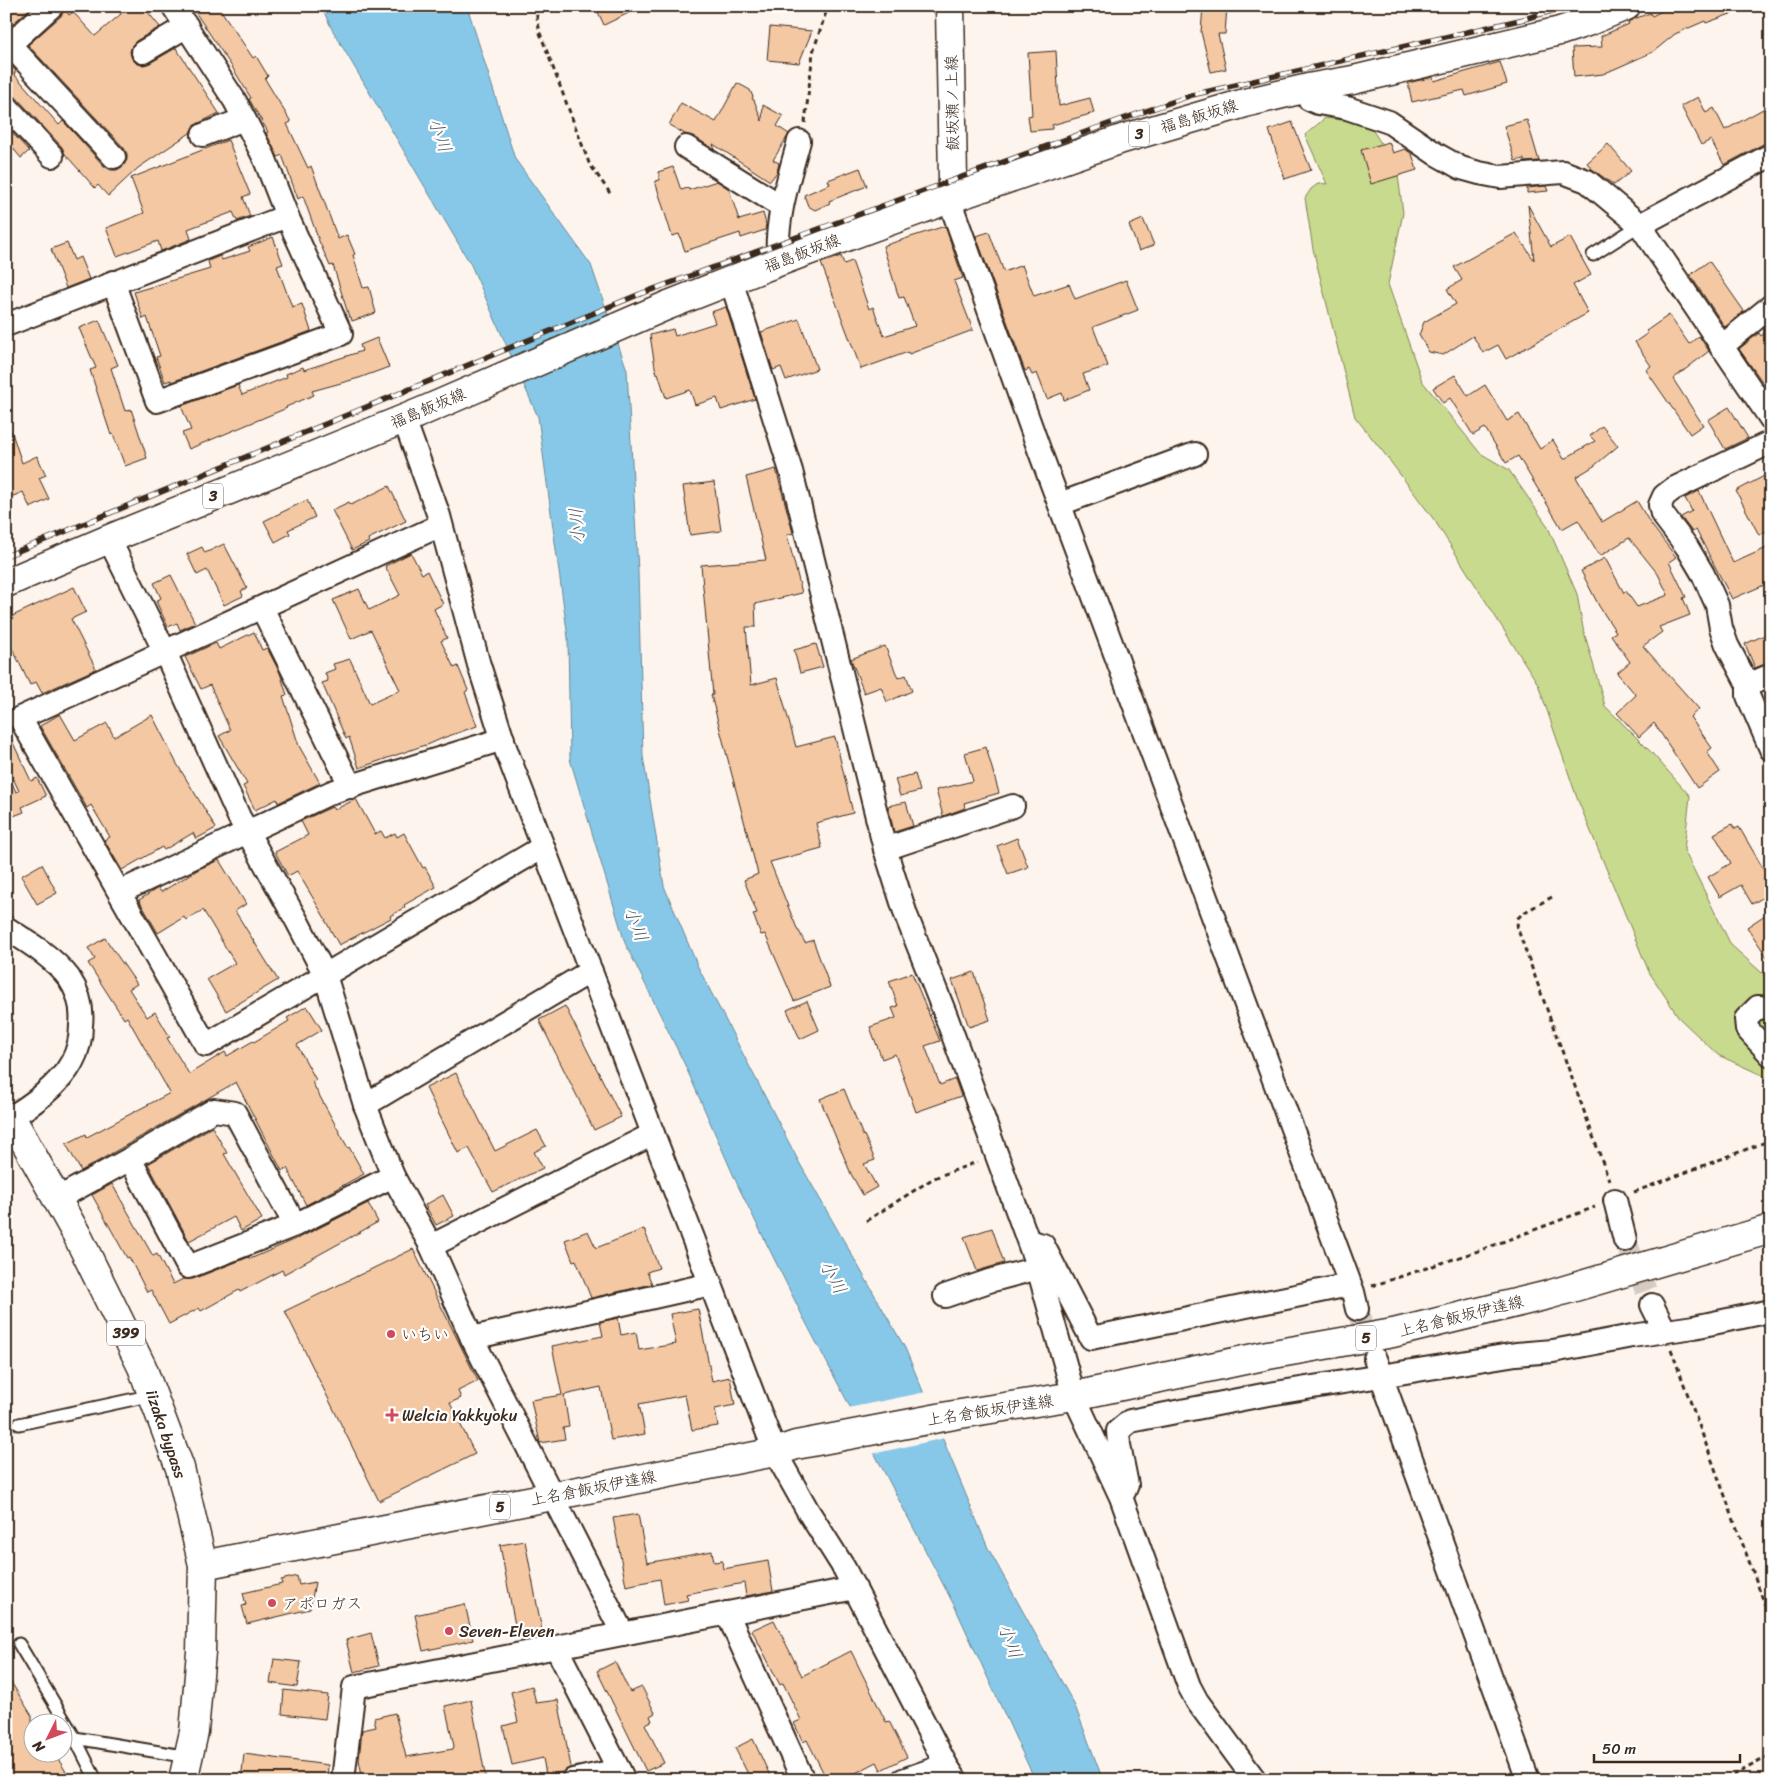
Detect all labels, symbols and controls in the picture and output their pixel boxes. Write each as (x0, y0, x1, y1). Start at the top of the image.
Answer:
street label: 飯坂瀬ノ上線 (937, 55, 967, 151)
street label: 福島飯坂線 (1157, 90, 1241, 142)
water label: 小川 (419, 113, 461, 157)
road number: 3 (1129, 122, 1149, 146)
street label: 福島飯坂線 (759, 225, 845, 281)
street label: 福島飯坂線 (386, 379, 470, 437)
road number: 3 (203, 484, 223, 508)
water label: 小川 (560, 507, 594, 545)
water label: 小川 (615, 901, 657, 947)
water label: 小川 (810, 1254, 856, 1300)
street label: 上名倉飯坂伊達線 (1395, 1286, 1527, 1346)
road number: 399 (107, 1320, 145, 1346)
place label: いちい (401, 1320, 449, 1349)
road number: 5 (1356, 1326, 1376, 1350)
marker: いちい (385, 1328, 397, 1340)
street label: iizaka bypass (137, 1386, 195, 1483)
street label: 上名倉飯坂伊達線 (925, 1386, 1055, 1434)
place label: Welcia Yakkyoku (402, 1401, 518, 1430)
marker: Welcia Yakkyoku (386, 1409, 398, 1421)
street label: 上名倉飯坂伊達線 (527, 1462, 659, 1514)
road number: 5 (490, 1494, 510, 1520)
place label: アポロガス (282, 1589, 362, 1618)
marker: アポロガス (266, 1597, 278, 1609)
place label: Seven-Eleven (459, 1617, 555, 1646)
water label: 小川 (989, 1618, 1031, 1664)
marker: Seven-Eleven (443, 1625, 455, 1637)
north arrow (22, 1714, 72, 1764)
scale bar (1594, 1731, 1741, 1763)
text: N (26, 1734, 52, 1759)
text: 50 m (1602, 1736, 1637, 1762)

